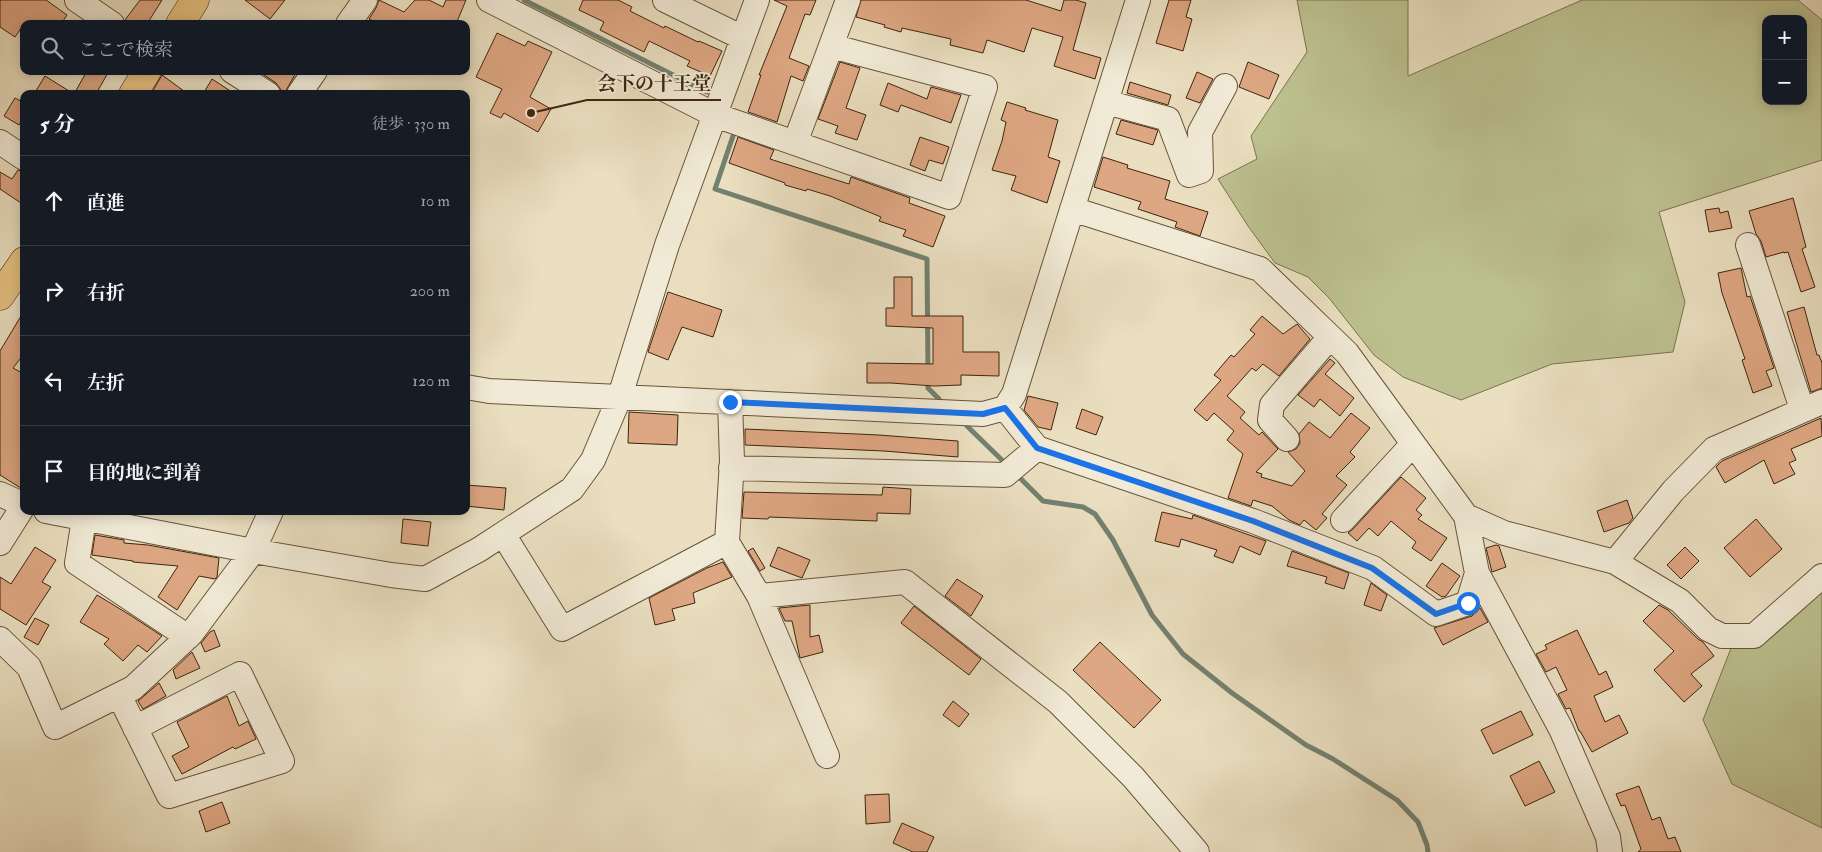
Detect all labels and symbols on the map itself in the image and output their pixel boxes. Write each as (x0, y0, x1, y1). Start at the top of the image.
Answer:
callout: 会下の十王堂 (587, 66, 721, 100)
text: 会下の十王堂 (597, 72, 711, 96)
route end (719, 391, 742, 414)
route start (1457, 592, 1480, 615)

